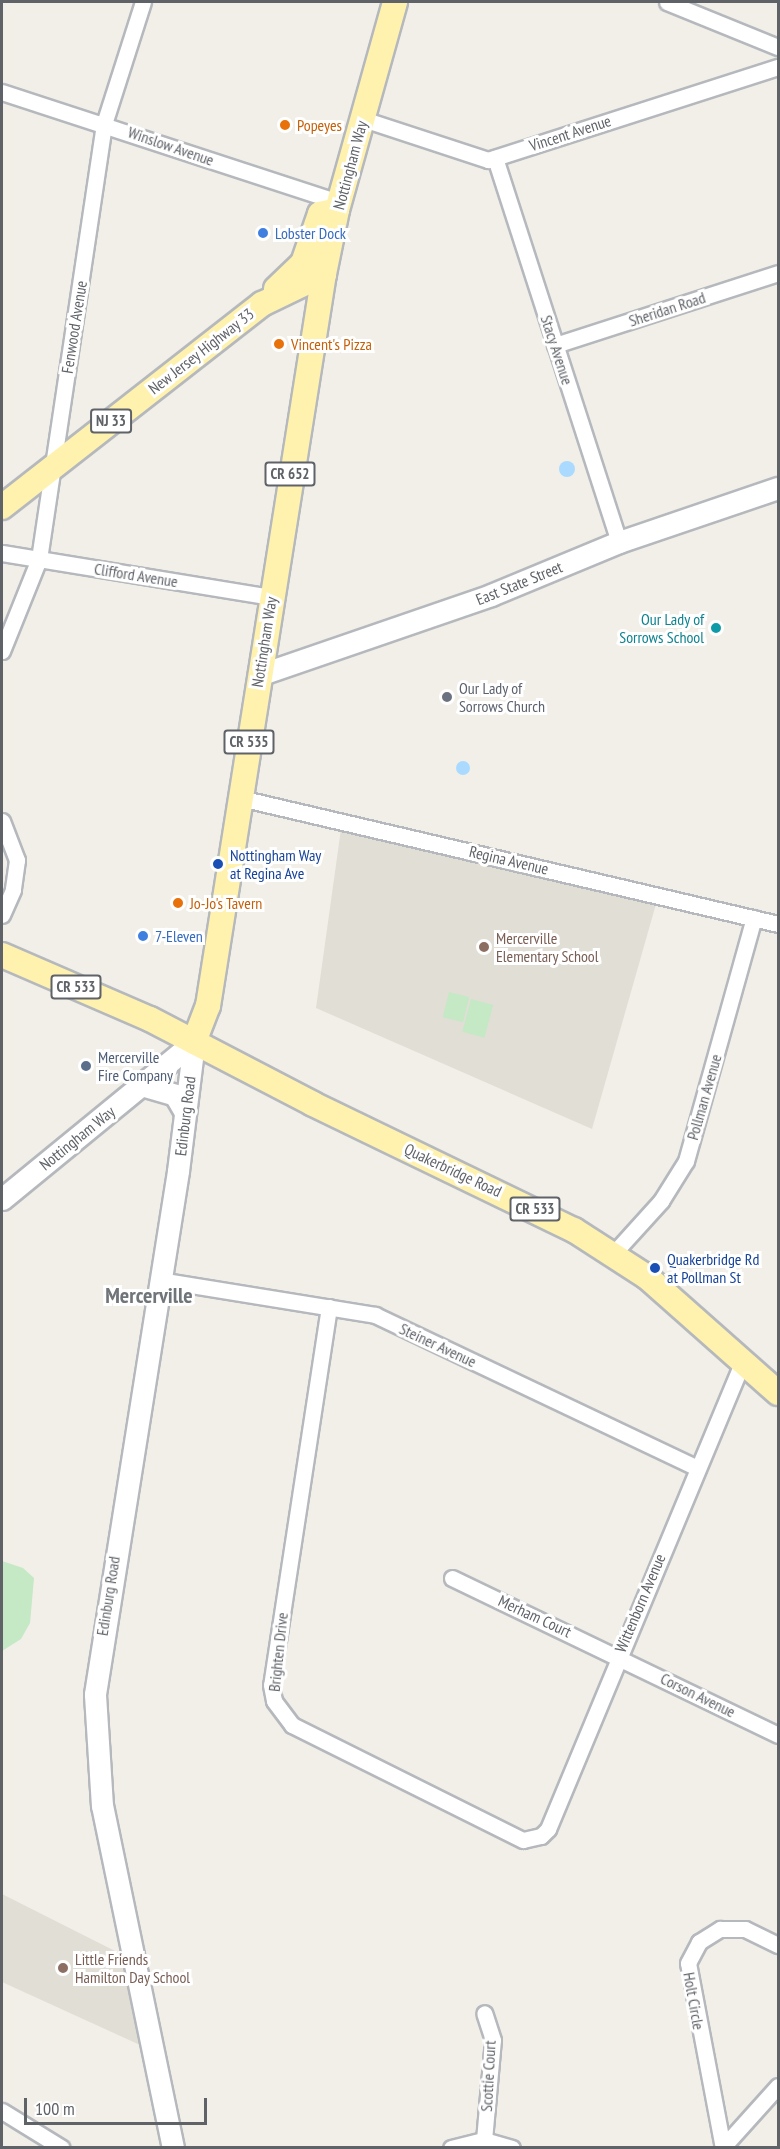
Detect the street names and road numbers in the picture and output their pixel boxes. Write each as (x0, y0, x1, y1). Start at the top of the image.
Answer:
street label: Vincent Avenue (527, 111, 613, 155)
street label: Nottingham Way (329, 118, 371, 212)
street label: Winslow Avenue (125, 122, 217, 170)
street label: Fenwood Avenue (57, 279, 91, 375)
street label: Sheridan Road (626, 288, 708, 330)
street label: New Jersey Highway 33 (144, 304, 258, 398)
street label: Stacy Avenue (537, 312, 577, 388)
road number: NJ 33 (90, 409, 132, 433)
road number: CR 652 (264, 462, 316, 486)
street label: East State Street (473, 557, 565, 609)
street label: Clifford Avenue (93, 559, 179, 591)
street label: Nottingham Way (247, 595, 281, 689)
road number: CR 535 (224, 730, 274, 754)
street label: Regina Avenue (467, 842, 551, 878)
road number: CR 533 (50, 975, 101, 999)
street label: Pollman Avenue (683, 1052, 725, 1142)
street label: Edinburg Road (171, 1075, 199, 1157)
street label: Nottingham Way (35, 1102, 119, 1174)
street label: Quakerbridge Road (401, 1139, 505, 1201)
road number: CR 533 (510, 1197, 560, 1221)
street label: Steiner Avenue (396, 1319, 480, 1371)
street label: Wittenborn Avenue (611, 1551, 669, 1655)
street label: Edinburg Road (92, 1555, 124, 1637)
street label: Merham Court (495, 1591, 575, 1641)
street label: Brighten Drive (264, 1611, 292, 1693)
street label: Corson Avenue (657, 1669, 739, 1721)
street label: Holt Circle (679, 1971, 709, 2031)
street label: Scottie Court (477, 2040, 499, 2112)

